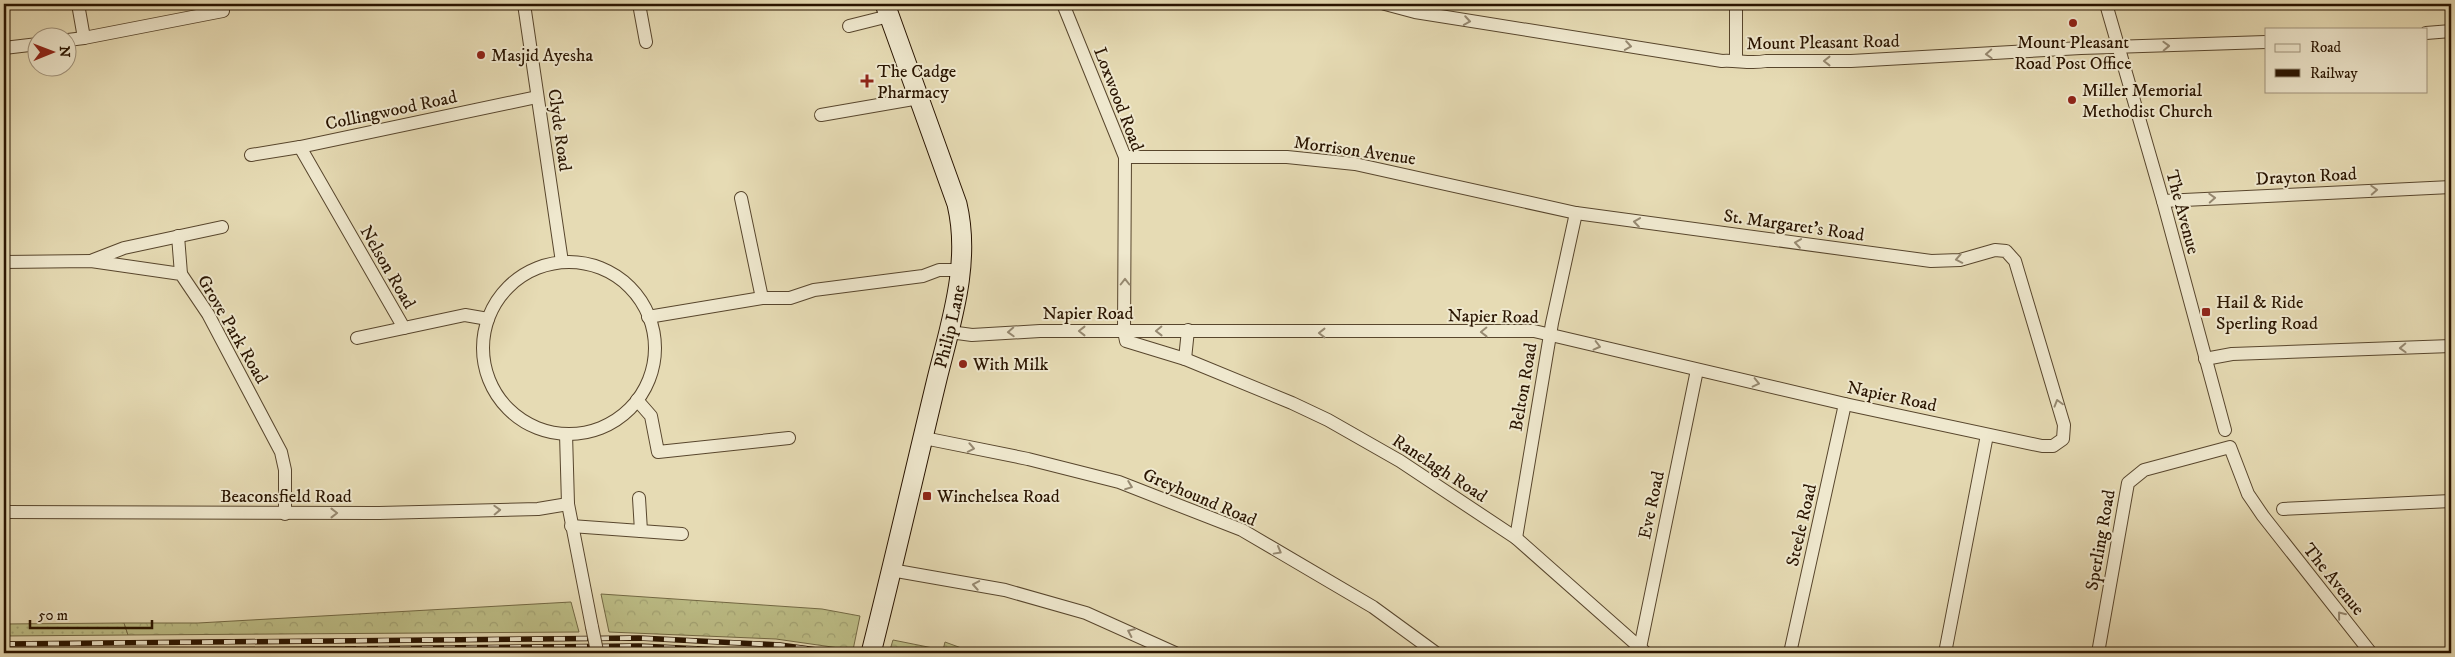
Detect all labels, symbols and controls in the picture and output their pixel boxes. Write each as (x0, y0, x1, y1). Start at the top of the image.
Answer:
one-way arrow (1463, 15, 1472, 25)
marker: Mount Pleasant Road Post Office (2067, 17, 2079, 29)
north arrow (28, 28, 78, 78)
legend (2265, 28, 2428, 92)
street label: Mount Pleasant Road (1746, 31, 1900, 55)
place label: Mount Pleasant Road Post Office (2014, 32, 2132, 75)
text: Road (2310, 38, 2342, 57)
one-way arrow (2163, 40, 2171, 51)
one-way arrow (1623, 41, 1632, 51)
street label: Loxwood Road (1088, 44, 1148, 155)
place label: Masjid Ayesha (491, 45, 593, 67)
text: N (55, 46, 73, 58)
one-way arrow (1985, 48, 1993, 59)
marker: Masjid Ayesha (475, 49, 487, 61)
one-way arrow (1823, 56, 1830, 66)
place label: The Cadge Pharmacy (877, 61, 956, 104)
text: Railway (2310, 64, 2358, 83)
marker: The Cadge Pharmacy (861, 75, 873, 87)
place label: Miller Memorial Methodist Church (2082, 80, 2213, 123)
street label: Collingwood Road (323, 86, 459, 136)
street label: Clyde Road (542, 87, 576, 173)
marker: Miller Memorial Methodist Church (2066, 94, 2078, 106)
street label: Morrison Avenue (1292, 132, 1417, 170)
street label: Drayton Road (2255, 163, 2357, 191)
street label: The Avenue (2160, 168, 2204, 257)
one-way arrow (2370, 185, 2378, 196)
one-way arrow (2208, 193, 2216, 204)
street label: St. Margaret's Road (1722, 205, 1866, 247)
one-way arrow (1632, 217, 1641, 227)
street label: Nelson Road (354, 222, 420, 313)
one-way arrow (1793, 238, 1801, 249)
one-way arrow (1955, 253, 1963, 264)
street label: Grove Park Road (192, 271, 272, 388)
one-way arrow (1120, 278, 1130, 286)
street label: Philip Lane (930, 283, 971, 371)
place label: Hail & Ride Sperling Road (2216, 292, 2318, 335)
street label: Napier Road (1043, 303, 1133, 325)
street label: Napier Road (1447, 305, 1539, 329)
marker: Hail & Ride Sperling Road (2200, 306, 2212, 318)
one-way arrow (1007, 326, 1015, 337)
one-way arrow (1078, 326, 1086, 336)
one-way arrow (1155, 326, 1162, 336)
one-way arrow (1480, 327, 1488, 338)
one-way arrow (1317, 328, 1325, 338)
one-way arrow (1593, 340, 1602, 351)
street label: Belton Road (1505, 341, 1543, 433)
one-way arrow (2398, 342, 2406, 353)
place label: With Milk (972, 354, 1049, 376)
marker: With Milk (957, 358, 969, 370)
one-way arrow (1751, 377, 1760, 388)
street label: Napier Road (1845, 377, 1939, 417)
one-way arrow (2053, 400, 2063, 408)
street label: Ranelagh Road (1388, 430, 1491, 508)
one-way arrow (967, 443, 976, 453)
street label: Greyhound Road (1139, 464, 1260, 532)
street label: Eve Road (1634, 469, 1670, 541)
one-way arrow (1124, 480, 1133, 490)
street label: Steele Road (1782, 482, 1822, 569)
street label: Beaconsfield Road (220, 486, 352, 508)
place label: Winchelsea Road (936, 486, 1060, 508)
street label: Sperling Road (2081, 488, 2121, 592)
marker: Winchelsea Road (921, 490, 933, 502)
one-way arrow (493, 505, 501, 515)
one-way arrow (330, 508, 338, 518)
street label: The Avenue (2298, 539, 2369, 620)
one-way arrow (1273, 544, 1282, 554)
one-way arrow (972, 580, 981, 590)
scale bar (30, 597, 152, 629)
text: 50 m (38, 606, 68, 625)
one-way arrow (2338, 612, 2346, 621)
one-way arrow (1127, 628, 1136, 638)

